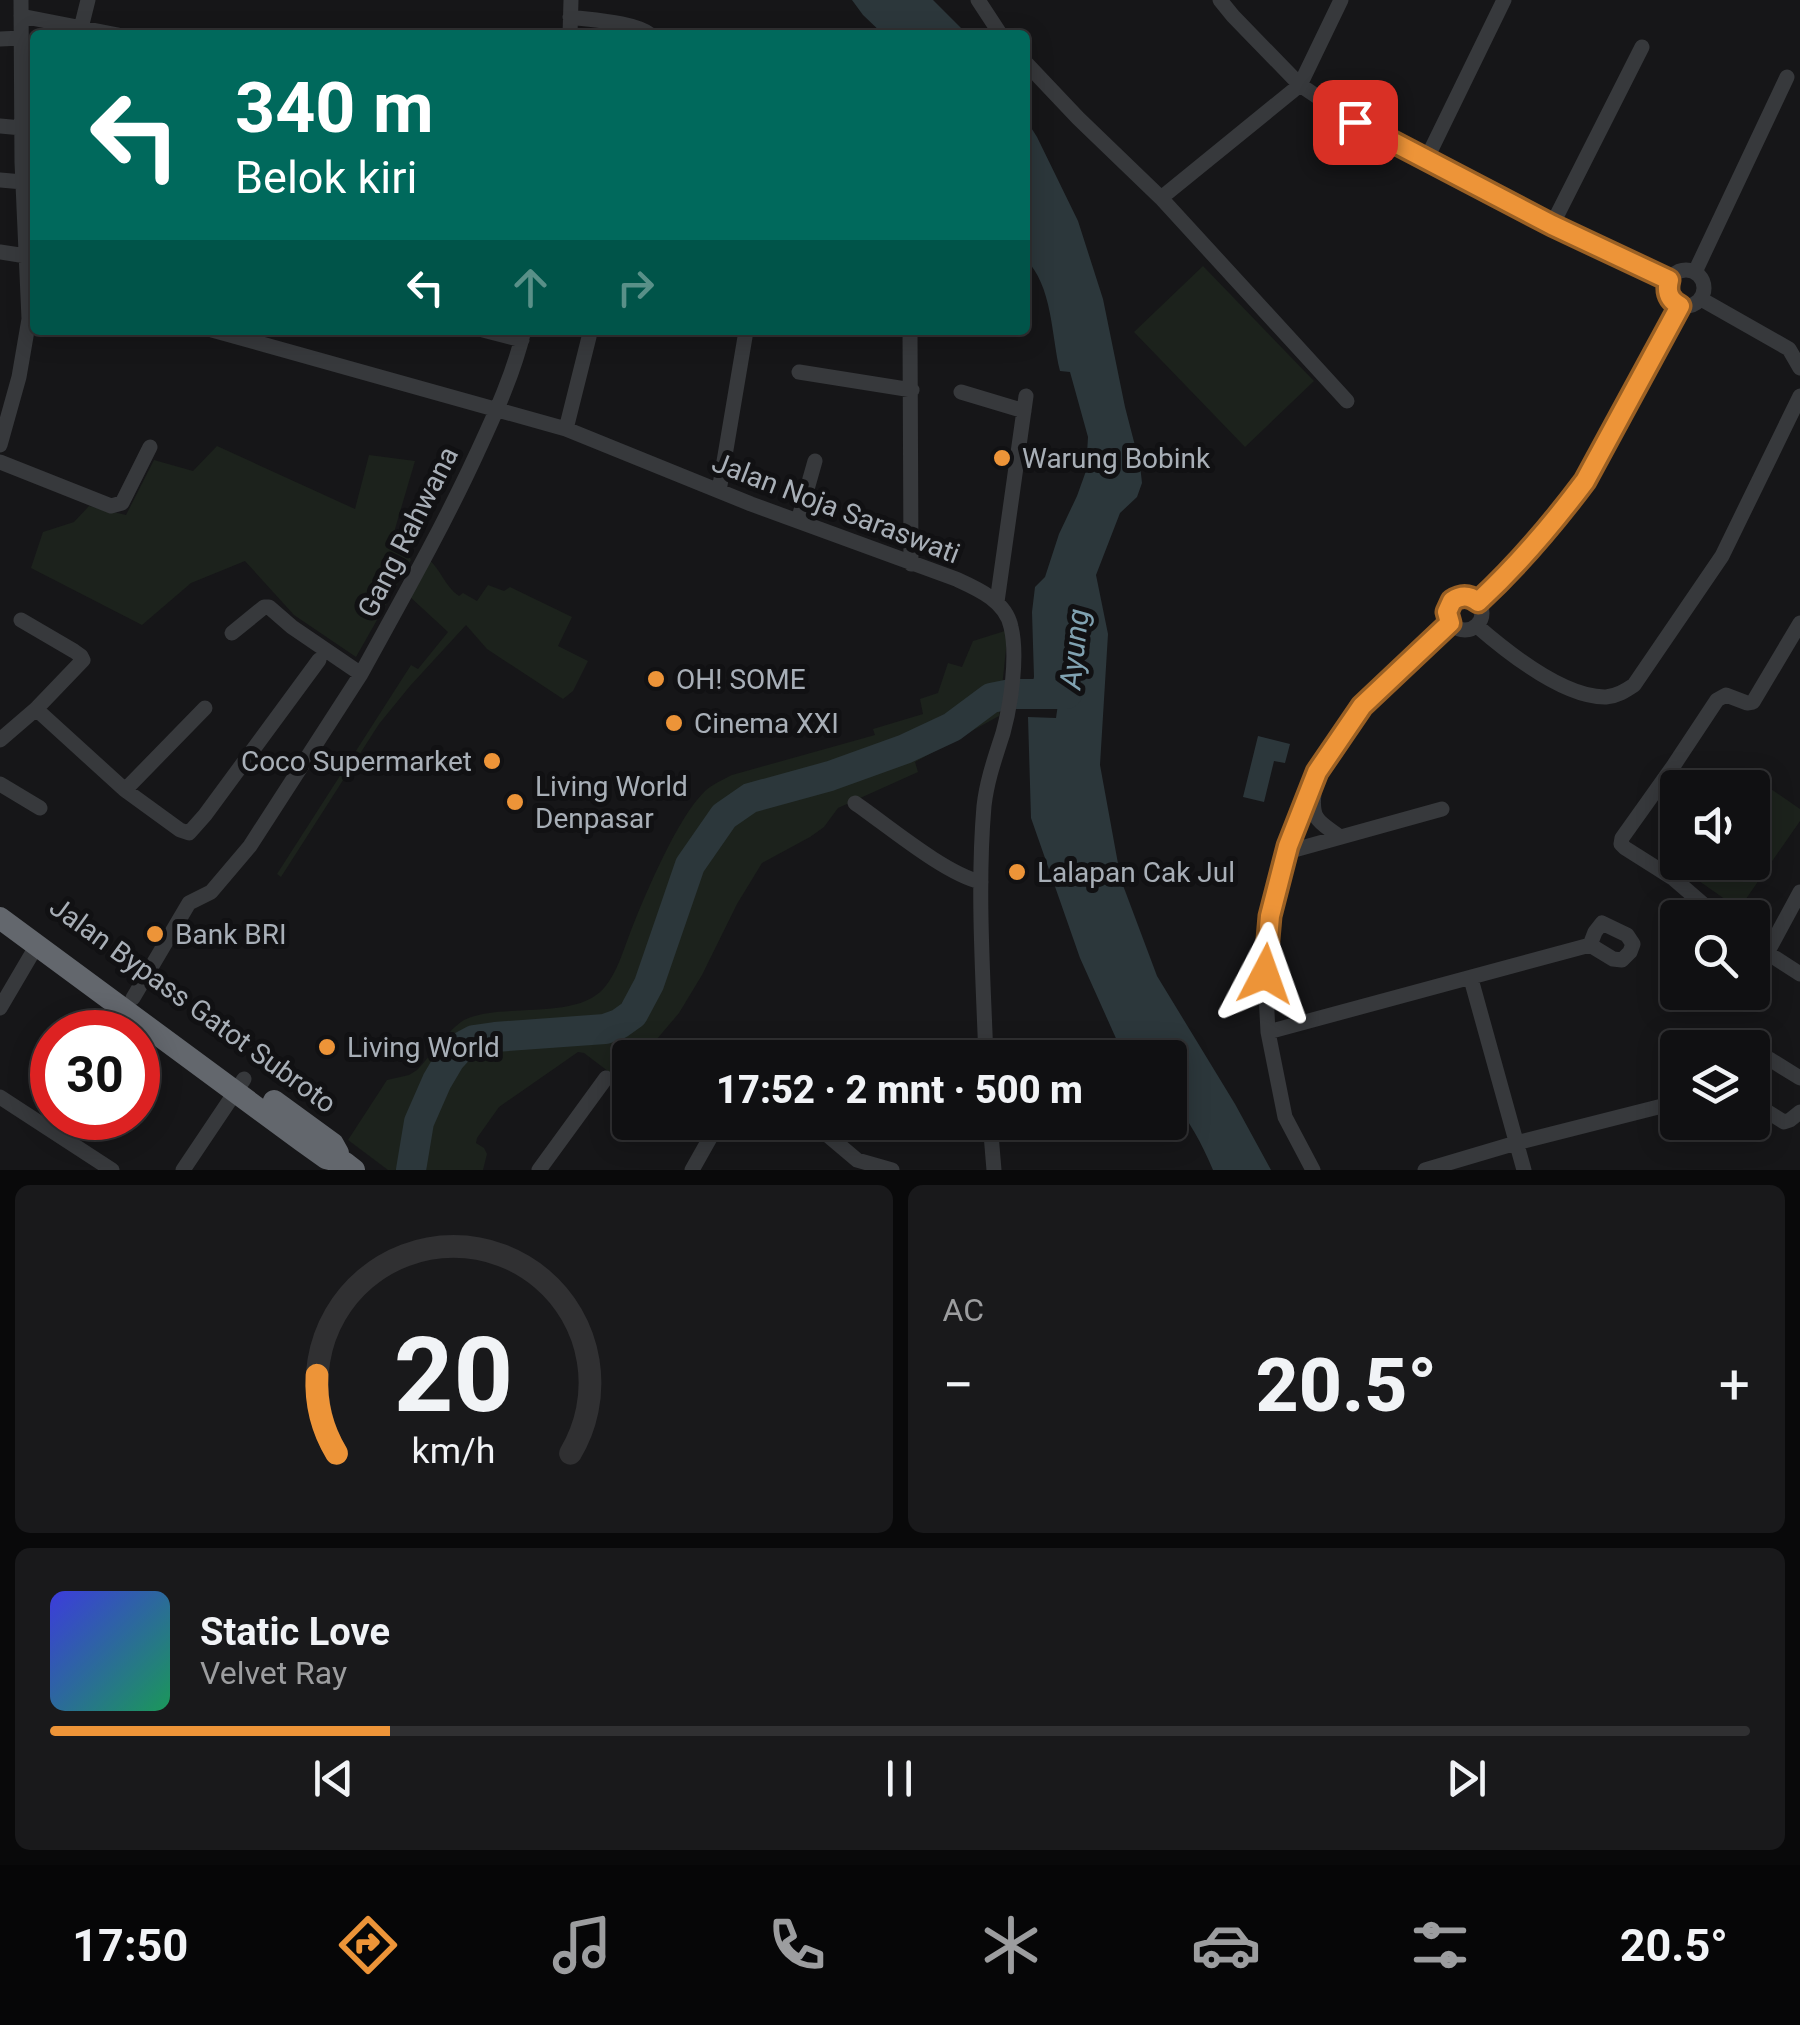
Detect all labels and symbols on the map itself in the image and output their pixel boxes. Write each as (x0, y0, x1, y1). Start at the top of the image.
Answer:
pin (1313, 80, 1398, 165)
street label: Gang Rahwana (351, 441, 465, 623)
place label: Warung Bobink (1022, 442, 1211, 475)
street label: Jalan Noja Saraswati (707, 446, 965, 570)
marker: Warung Bobink (991, 447, 1013, 469)
water label: Ayung (1052, 607, 1096, 693)
place label: OH! SOME (676, 663, 806, 696)
marker: OH! SOME (645, 668, 667, 690)
place label: Cinema XXI (694, 707, 839, 740)
marker: Cinema XXI (663, 712, 685, 734)
place label: Coco Supermarket (241, 745, 472, 778)
marker: Coco Supermarket (481, 750, 503, 772)
place label: Living World Denpasar (535, 770, 688, 835)
marker: Living World Denpasar (504, 791, 526, 813)
place label: Lalapan Cak Jul (1037, 856, 1235, 889)
marker: Lalapan Cak Jul (1006, 861, 1028, 883)
street label: Jalan Bypass Gatot Subroto (43, 890, 343, 1120)
place label: Bank BRI (175, 918, 287, 951)
position arrow (1213, 922, 1317, 1026)
marker: Bank BRI (144, 923, 166, 945)
speed limit sign: 30 (30, 1010, 160, 1140)
place label: Living World (347, 1031, 500, 1064)
marker: Living World (316, 1036, 338, 1058)

